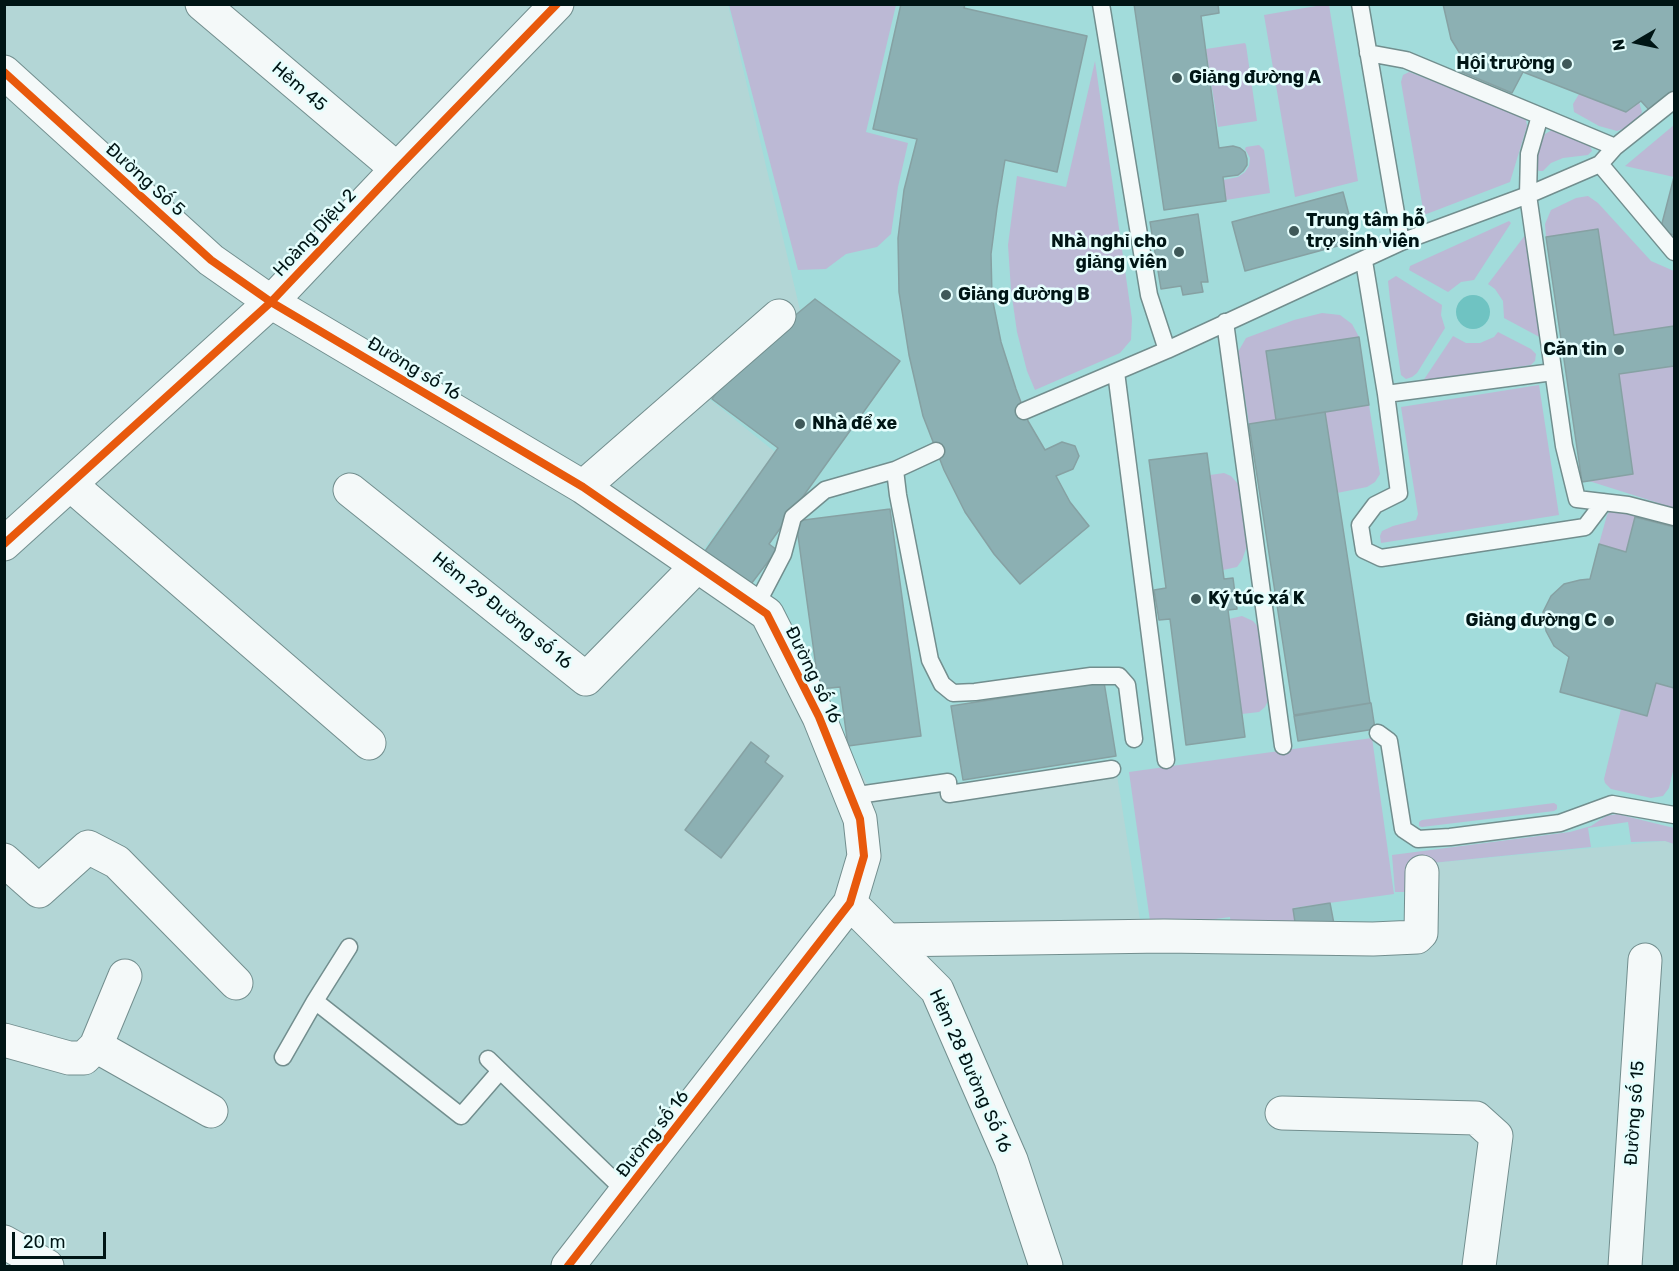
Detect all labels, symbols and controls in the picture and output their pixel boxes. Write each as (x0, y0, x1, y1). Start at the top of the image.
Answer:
north arrow (1607, 12, 1667, 72)
text: N (1608, 38, 1629, 52)
place label: Hội trường (1456, 53, 1555, 75)
marker: Hội trường (1560, 57, 1574, 71)
street label: Hẻm 45 (267, 58, 331, 116)
place label: Giảng đường A (1189, 67, 1321, 89)
marker: Giảng đường A (1170, 71, 1184, 85)
street label: Đường Số 5 (101, 139, 189, 221)
street label: Hoàng Diệu 2 (269, 185, 361, 281)
place label: Trung tâm hỗ trợ sinh viên (1306, 210, 1425, 252)
marker: Trung tâm hỗ trợ sinh viên (1287, 224, 1301, 238)
place label: Nhà nghỉ cho giảng viên (1051, 231, 1167, 274)
marker: Nhà nghỉ cho giảng viên (1172, 245, 1186, 259)
place label: Giảng đường B (958, 284, 1090, 306)
marker: Giảng đường B (939, 288, 953, 302)
street label: Đường số 16 (363, 333, 465, 405)
place label: Căn tin (1543, 339, 1607, 361)
marker: Căn tin (1612, 343, 1626, 357)
place label: Nhà để xe (812, 413, 897, 435)
marker: Nhà để xe (793, 417, 807, 431)
street label: Hẻm 29 Đường số 16 (428, 548, 576, 674)
place label: Ký túc xá K (1208, 588, 1305, 610)
marker: Ký túc xá K (1189, 592, 1203, 606)
place label: Giảng đường C (1465, 610, 1597, 632)
marker: Giảng đường C (1602, 614, 1616, 628)
street label: Đường số 16 (780, 623, 846, 727)
street label: Hẻm 28 Đường Số 16 (924, 986, 1016, 1156)
street label: Đường số 15 (1621, 1060, 1649, 1166)
street label: Đường số 16 (612, 1086, 694, 1182)
scale bar (15, 1220, 110, 1258)
text: 20 m (23, 1231, 65, 1253)

